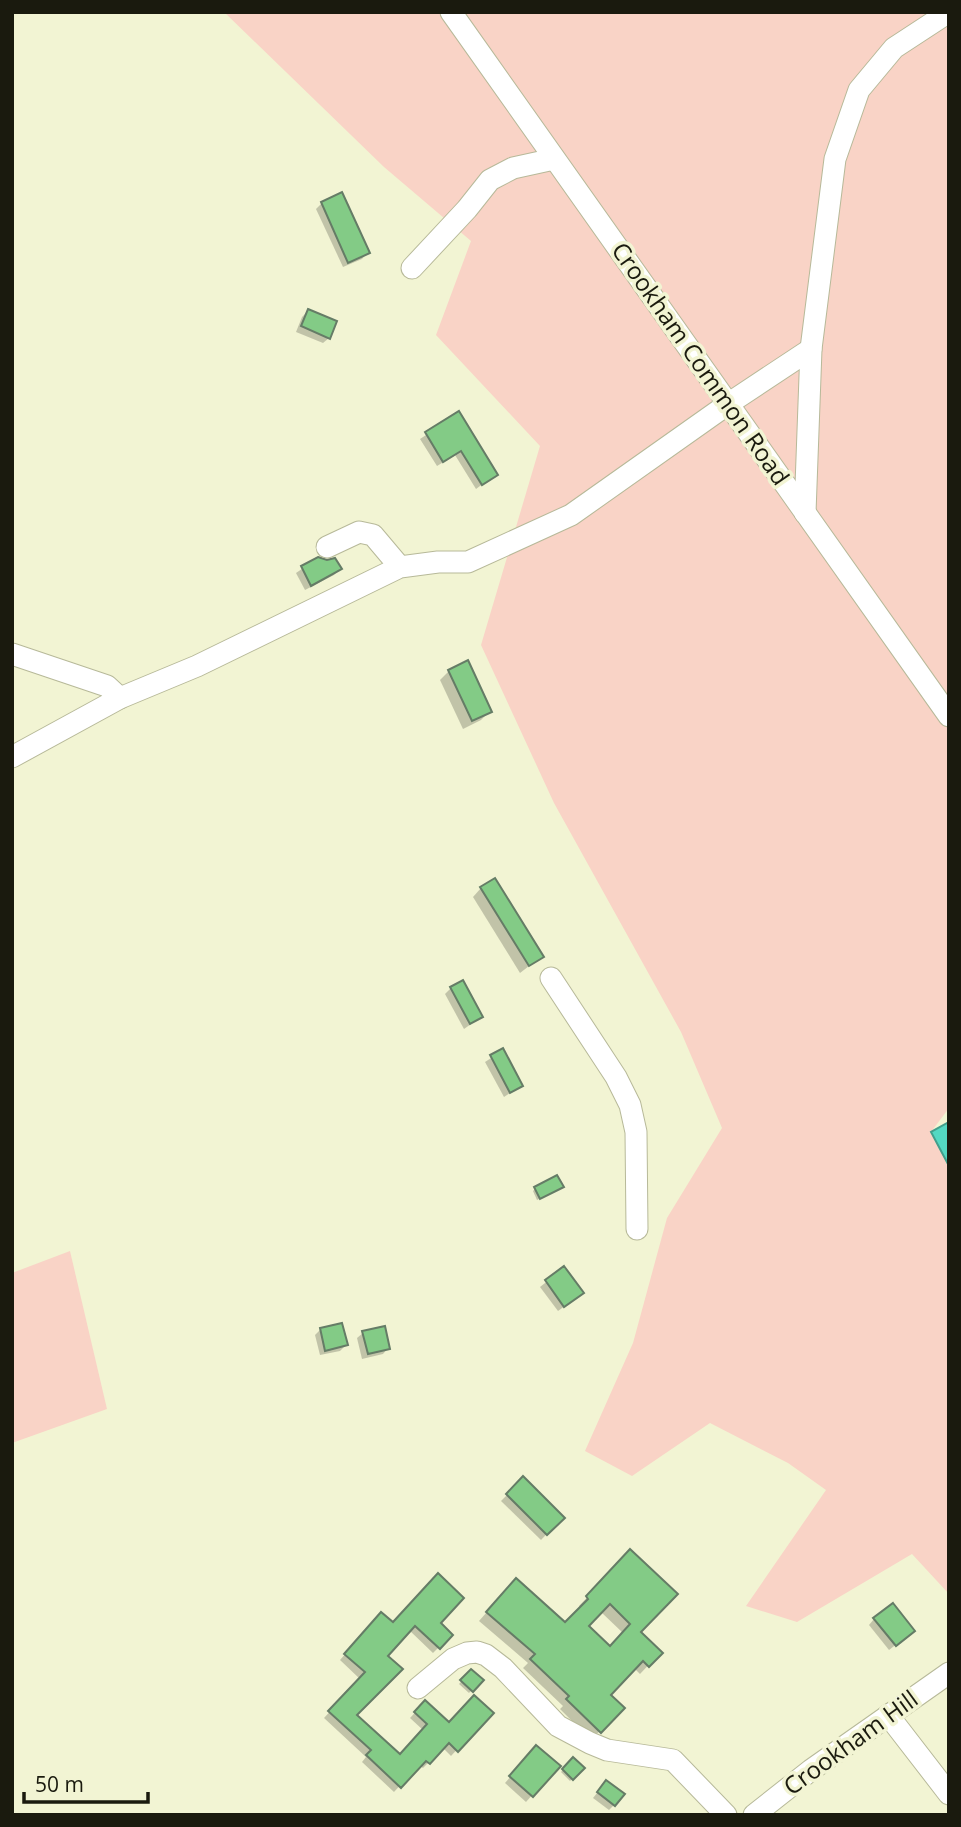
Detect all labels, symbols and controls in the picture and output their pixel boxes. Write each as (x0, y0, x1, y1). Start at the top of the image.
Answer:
street label: Crookham Common Road (605, 235, 798, 491)
street label: Crookham Hill (776, 1682, 924, 1802)
scale bar (24, 1760, 149, 1804)
text: 50 m (35, 1770, 84, 1798)

